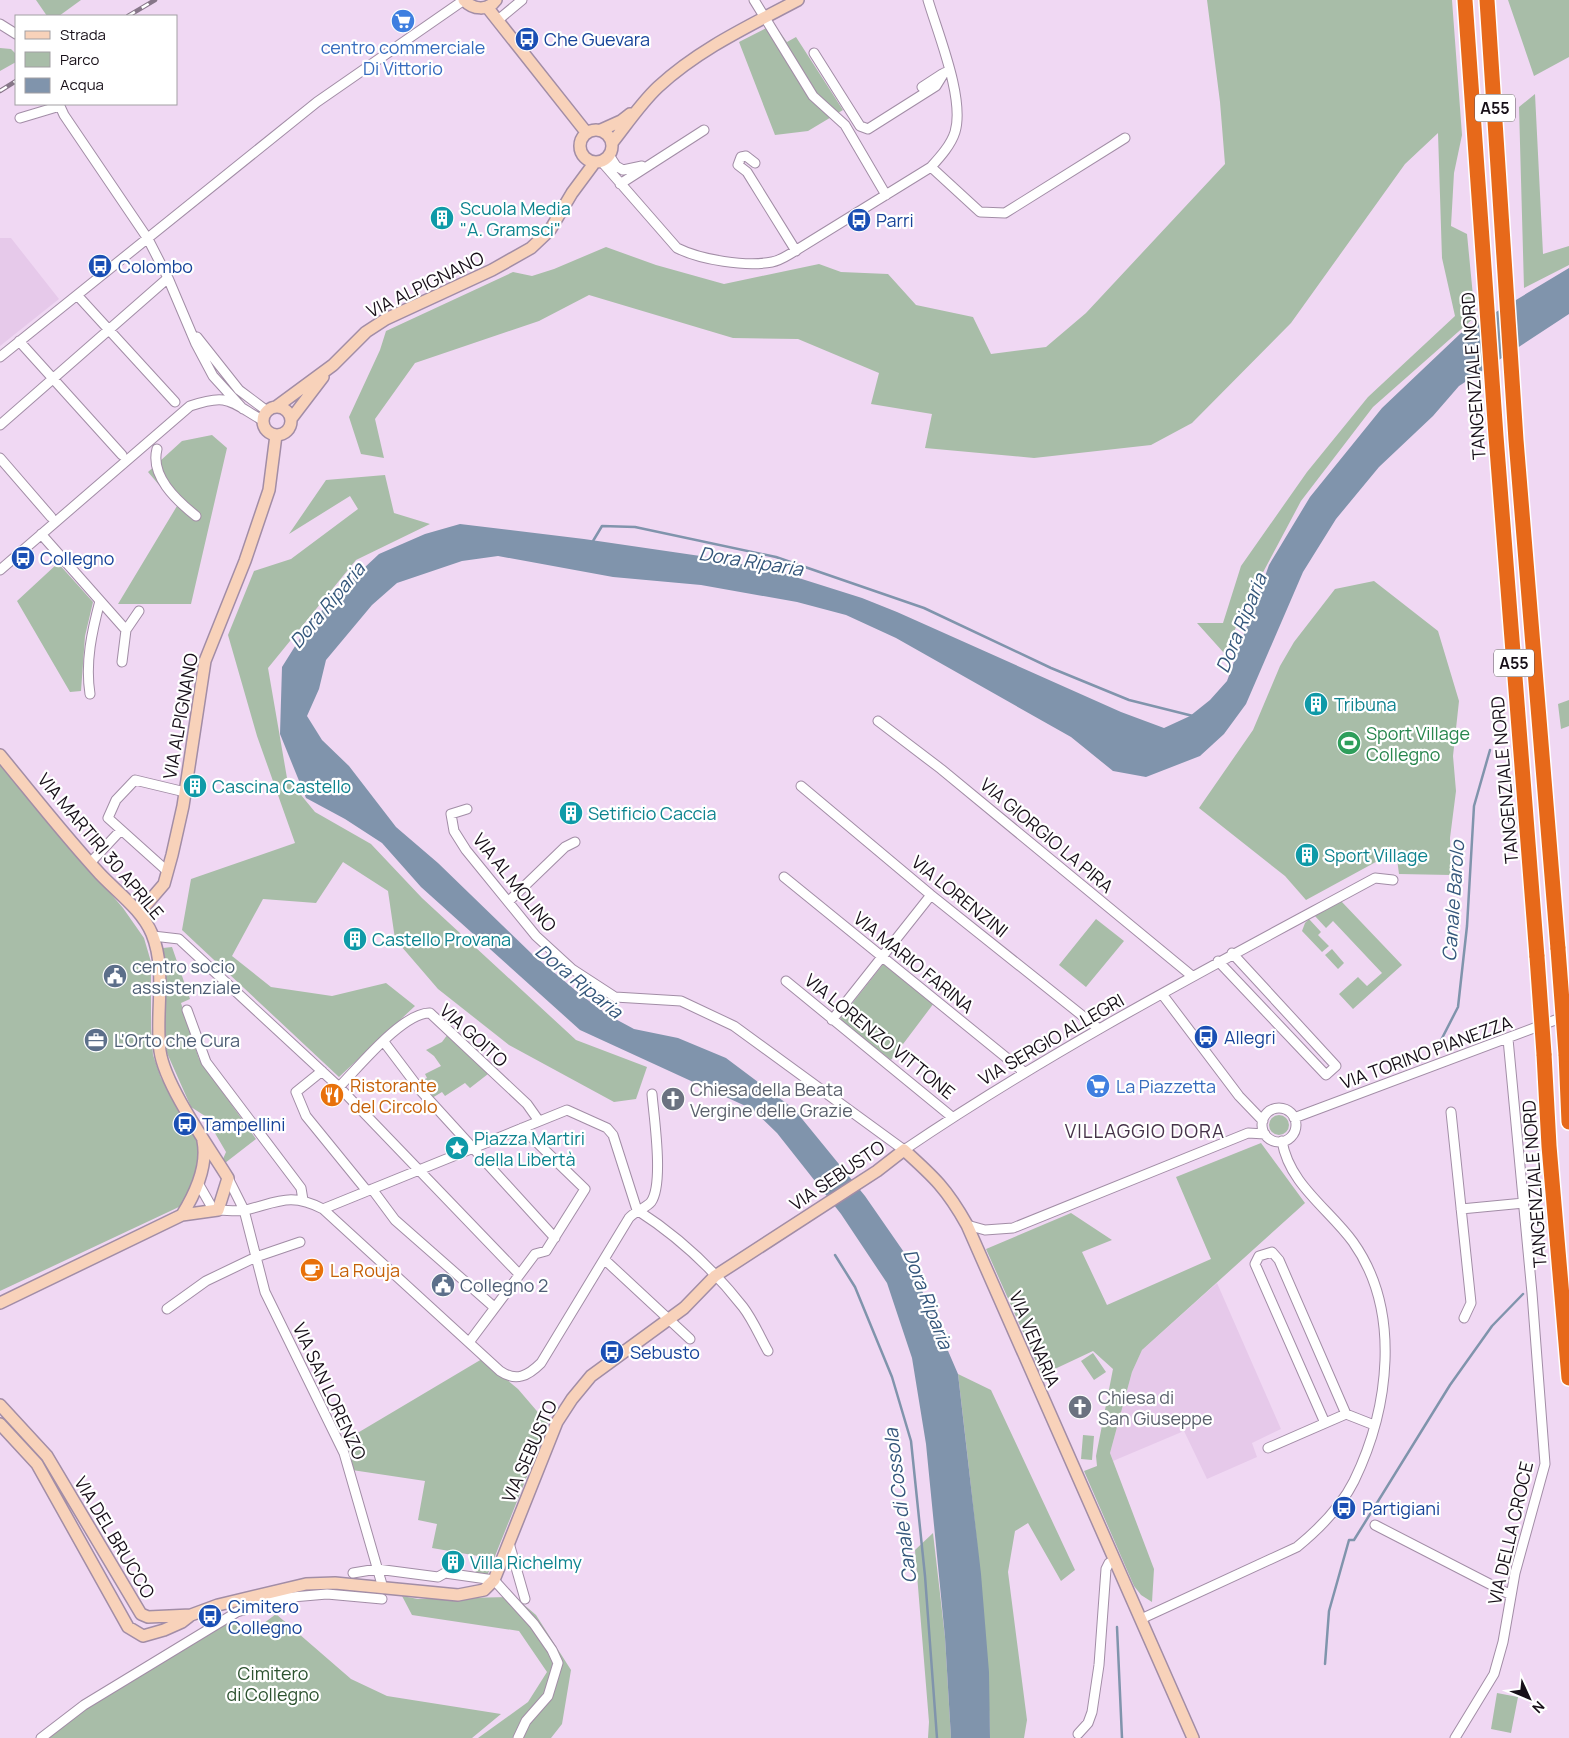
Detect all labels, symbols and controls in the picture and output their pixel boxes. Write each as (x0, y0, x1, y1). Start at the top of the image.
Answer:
supermarket icon: centro commerciale Di Vittorio (390, 8, 416, 34)
legend (15, 15, 178, 105)
text: Strada (60, 24, 106, 45)
bus stop icon: Che Guevara (514, 26, 540, 52)
place label: Che Guevara (544, 27, 650, 51)
place label: centro commerciale Di Vittorio (321, 35, 485, 80)
text: Parco (60, 49, 99, 70)
text: Acqua (60, 74, 104, 95)
road number: A55 (1475, 95, 1515, 122)
place label: Scuola Media "A. Gramsci" (460, 196, 571, 241)
building icon: Scuola Media "A. Gramsci" (429, 205, 455, 231)
bus stop icon: Parri (846, 207, 872, 233)
place label: Parri (876, 208, 914, 232)
street label: VIA ALPIGNANO (362, 245, 488, 323)
bus stop icon: Colombo (87, 253, 113, 279)
place label: Colombo (118, 254, 193, 278)
street label: TANGENZIALE NORD (1455, 291, 1491, 461)
water label: Dora Riparia (697, 540, 806, 582)
bus stop icon: Collegno (10, 545, 36, 571)
place label: Collegno (40, 546, 114, 570)
water label: Dora Riparia (283, 555, 372, 654)
water label: Dora Riparia (1209, 568, 1273, 676)
road number: A55 (1494, 650, 1534, 676)
street label: VIA ALPIGNANO (157, 651, 203, 781)
building icon: Tribuna (1303, 691, 1329, 717)
place label: Tribuna (1334, 692, 1397, 716)
street label: TANGENZIALE NORD (1485, 695, 1523, 865)
place label: Sport Village Collegno (1366, 721, 1470, 766)
sports icon: Sport Village Collegno (1336, 730, 1362, 756)
street label: VIA MARTIRI 30 APRILE (33, 768, 169, 924)
street label: VIA GIORGIO LA PIRA (975, 772, 1119, 898)
building icon: Cascina Castello (182, 773, 208, 799)
place label: Cascina Castello (212, 774, 351, 798)
building icon: Setificio Caccia (558, 800, 584, 826)
place label: Setificio Caccia (588, 801, 717, 825)
street label: VIA AL MOLINO (468, 828, 562, 936)
water label: Canale Barolo (1436, 838, 1470, 962)
building icon: Sport Village (1294, 842, 1320, 868)
place label: Sport Village (1324, 843, 1428, 867)
street label: VIA LORENZINI (907, 850, 1013, 942)
street label: VIA MARIO FARINA (849, 906, 980, 1018)
building icon: Castello Provana (342, 926, 368, 952)
place label: Castello Provana (372, 927, 511, 951)
water label: Dora Riparia (530, 938, 629, 1025)
place label: centro socio assistenziale (132, 954, 241, 999)
public building icon: centro socio assistenziale (102, 963, 128, 989)
street label: VIA LORENZO VITTONE (800, 968, 960, 1104)
street label: VIA SERGIO ALLEGRI (974, 988, 1128, 1090)
street label: VIA GOITO (435, 998, 513, 1072)
street label: VIA TORINO PIANEZZA (1337, 1010, 1516, 1094)
bus stop icon: Allegri (1193, 1024, 1219, 1050)
place label: Allegri (1224, 1025, 1276, 1049)
office icon: L'Orto che Cura (83, 1027, 109, 1053)
place label: L'Orto che Cura (114, 1028, 240, 1052)
place label: Ristorante del Circolo (350, 1073, 438, 1118)
supermarket icon: La Piazzetta (1085, 1073, 1111, 1099)
place label: La Piazzetta (1116, 1074, 1216, 1098)
place label: Chiesa della Beata Vergine delle Grazie (690, 1077, 853, 1122)
restaurant icon: Ristorante del Circolo (319, 1082, 345, 1108)
church icon: Chiesa della Beata Vergine delle Grazie (660, 1086, 686, 1112)
street label: TANGENZIALE NORD (1516, 1099, 1552, 1269)
bus stop icon: Tampellini (172, 1111, 198, 1137)
place label: Tampellini (202, 1112, 285, 1136)
district label: VILLAGGIO DORA (1065, 1118, 1225, 1144)
place label: Piazza Martiri della Libertà (474, 1126, 585, 1171)
street label: VIA SEBUSTO (785, 1134, 889, 1216)
place icon: Piazza Martiri della Libertà (444, 1135, 470, 1161)
water label: Dora Riparia (897, 1245, 959, 1354)
cafe icon: La Rouja (299, 1257, 325, 1283)
place label: La Rouja (330, 1258, 400, 1282)
public building icon: Collegno 2 (430, 1272, 456, 1298)
place label: Collegno 2 (460, 1273, 548, 1297)
street label: VIA VENARIA (1004, 1287, 1066, 1391)
street label: VIA SAN LORENZO (288, 1319, 372, 1463)
bus stop icon: Sebusto (599, 1339, 625, 1365)
place label: Sebusto (630, 1340, 700, 1364)
place label: Chiesa di San Giuseppe (1098, 1385, 1213, 1430)
church icon: Chiesa di San Giuseppe (1067, 1394, 1093, 1420)
street label: VIA SEBUSTO (496, 1396, 562, 1506)
water label: Canale di Cossola (877, 1426, 922, 1585)
street label: VIA DELLA CROCE (1482, 1459, 1538, 1607)
street label: VIA DEL BRUCCO (69, 1472, 161, 1602)
bus stop icon: Partigiani (1331, 1495, 1357, 1521)
place label: Partigiani (1362, 1496, 1440, 1520)
building icon: Villa Richelmy (440, 1549, 466, 1575)
place label: Villa Richelmy (470, 1550, 583, 1574)
place label: Cimitero Collegno (228, 1594, 302, 1639)
bus stop icon: Cimitero Collegno (197, 1603, 223, 1629)
park label: Cimitero di Collegno (227, 1661, 319, 1706)
north arrow (1504, 1673, 1554, 1723)
text: N (1528, 1697, 1549, 1718)

